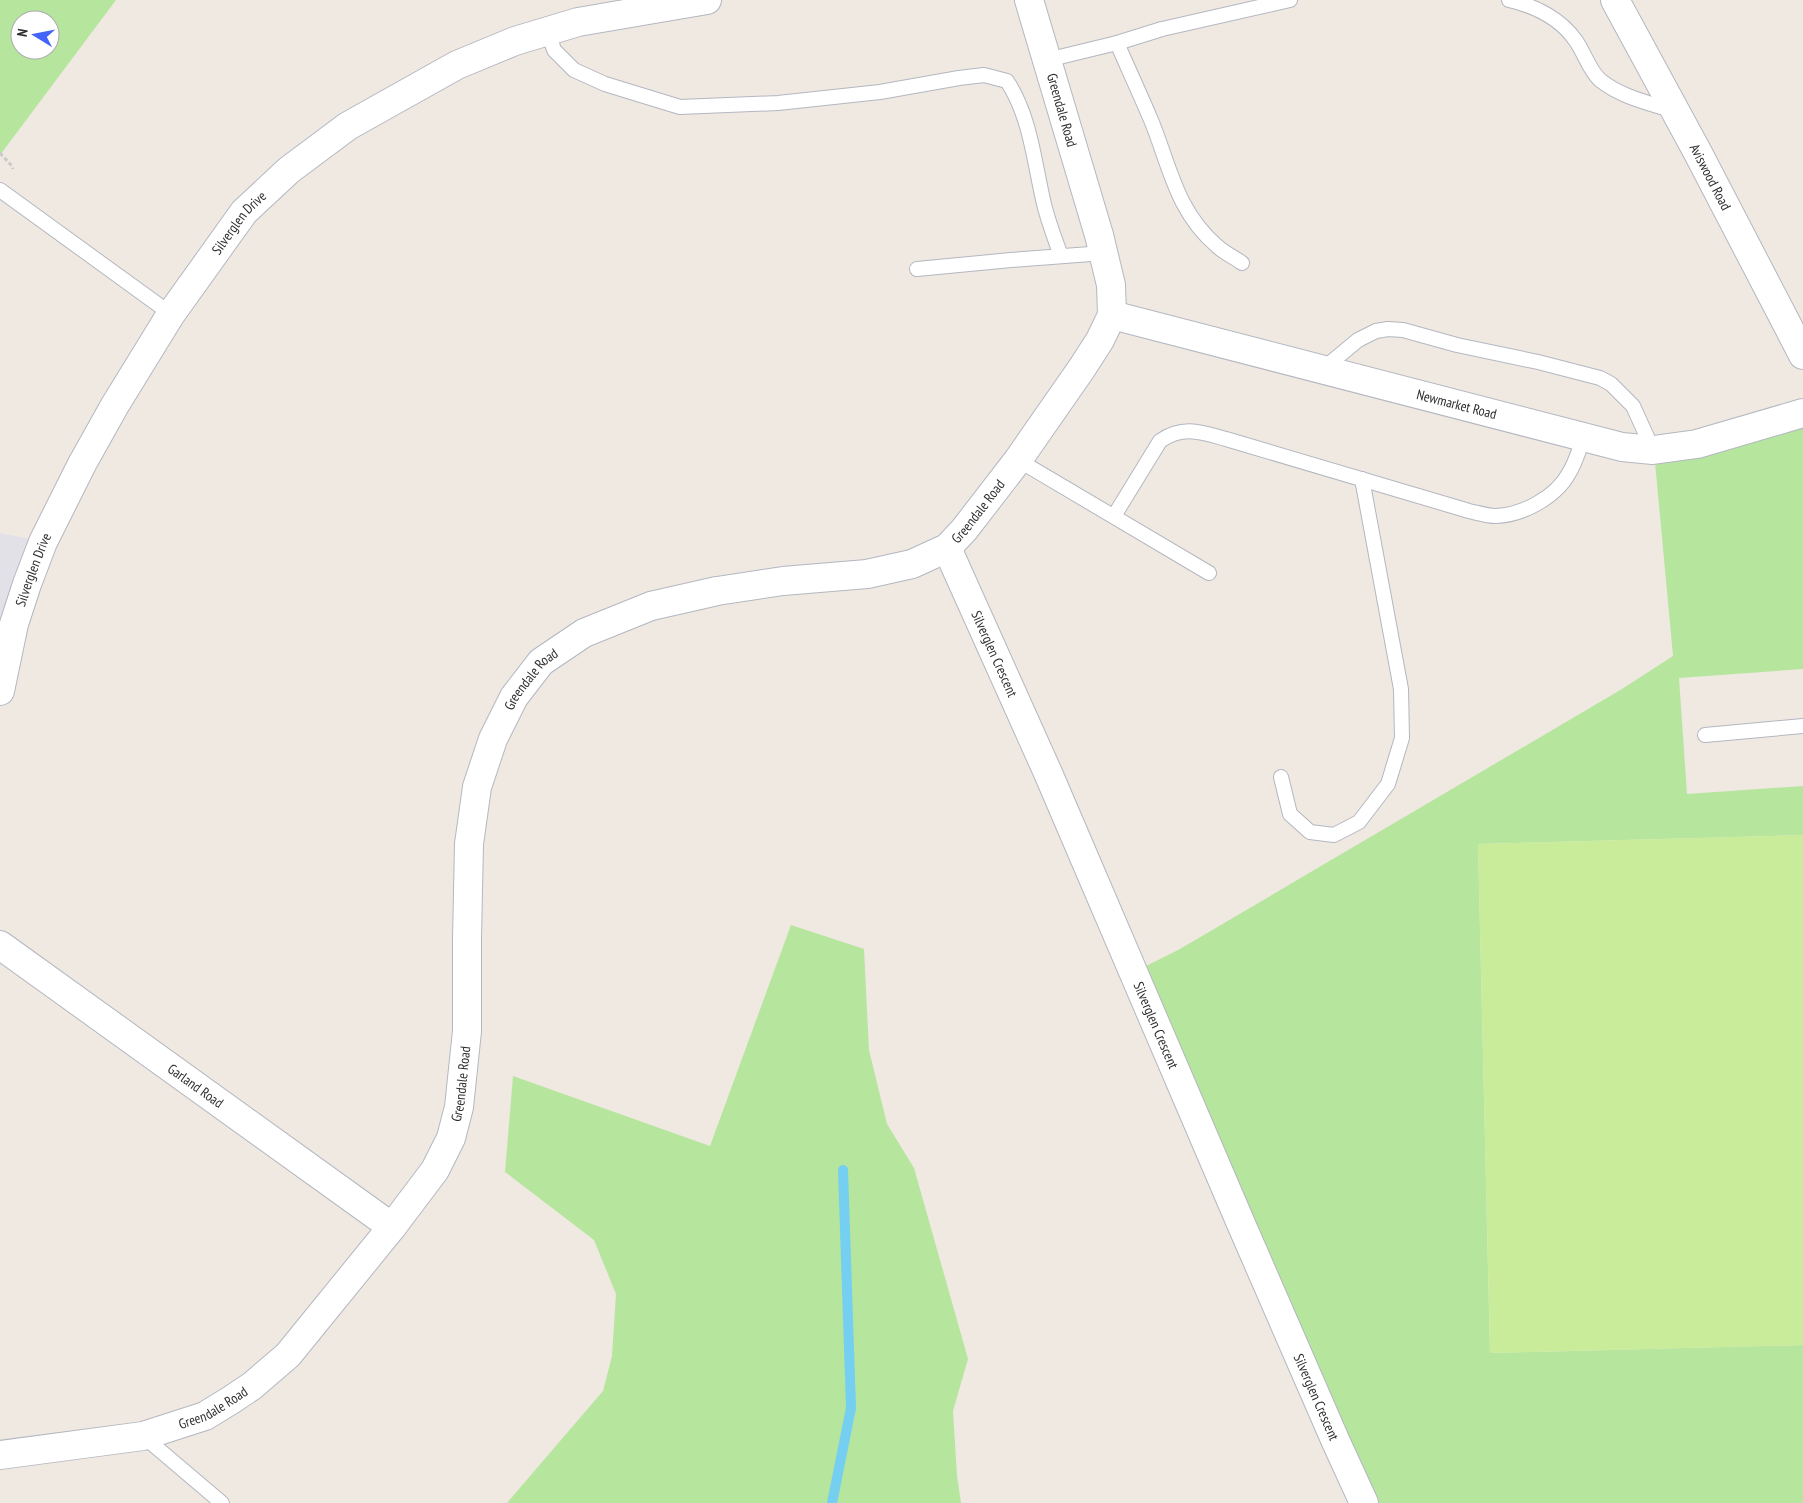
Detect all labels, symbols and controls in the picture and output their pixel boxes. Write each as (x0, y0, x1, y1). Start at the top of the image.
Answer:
north arrow (10, 10, 60, 60)
text: N (13, 27, 32, 38)
street label: Greendale Road (1043, 71, 1081, 149)
street label: Aviswood Road (1686, 140, 1735, 213)
street label: Silverglen Drive (208, 187, 270, 258)
street label: Newmarket Road (1415, 385, 1499, 423)
street label: Greendale Road (947, 476, 1009, 547)
street label: Silverglen Drive (11, 530, 55, 609)
street label: Silverglen Crescent (967, 608, 1022, 700)
street label: Greendale Road (500, 644, 561, 713)
street label: Silverglen Crescent (1129, 979, 1183, 1072)
street label: Greendale Road (447, 1045, 474, 1124)
street label: Garland Road (164, 1060, 227, 1112)
street label: Silverglen Crescent (1290, 1351, 1343, 1443)
street label: Greendale Road (176, 1382, 251, 1433)

